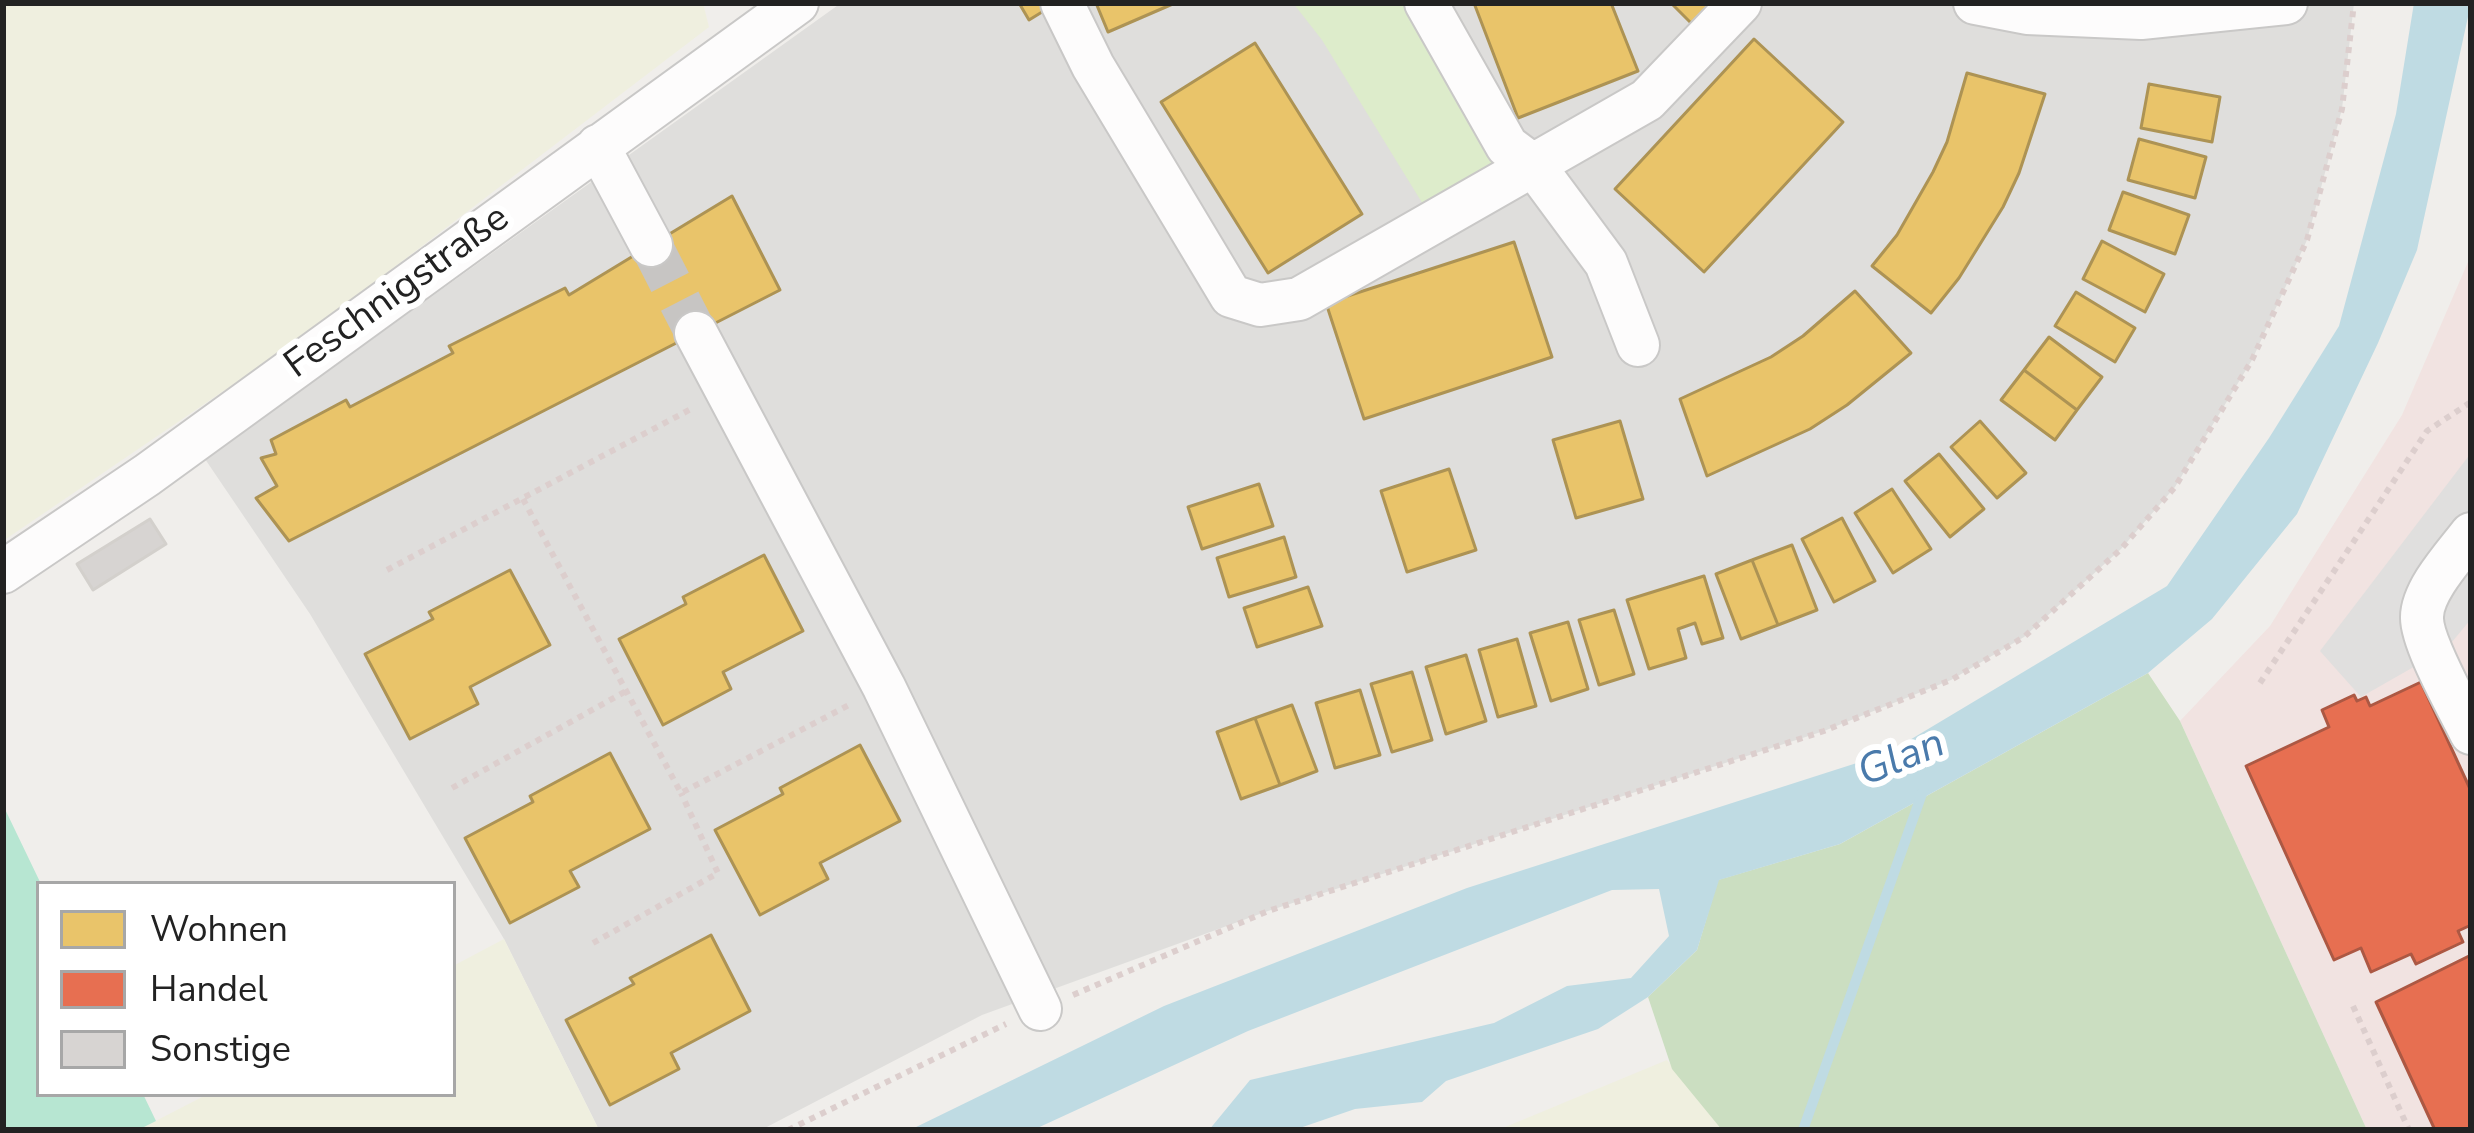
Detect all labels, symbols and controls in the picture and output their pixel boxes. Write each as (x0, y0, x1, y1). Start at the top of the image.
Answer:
street label: Feschnigstraße (277, 196, 519, 390)
water label: Glan (1851, 720, 1953, 800)
legend (36, 881, 456, 1097)
text: Wohnen (150, 905, 288, 954)
text: Handel (150, 965, 268, 1014)
text: Sonstige (150, 1025, 291, 1074)

